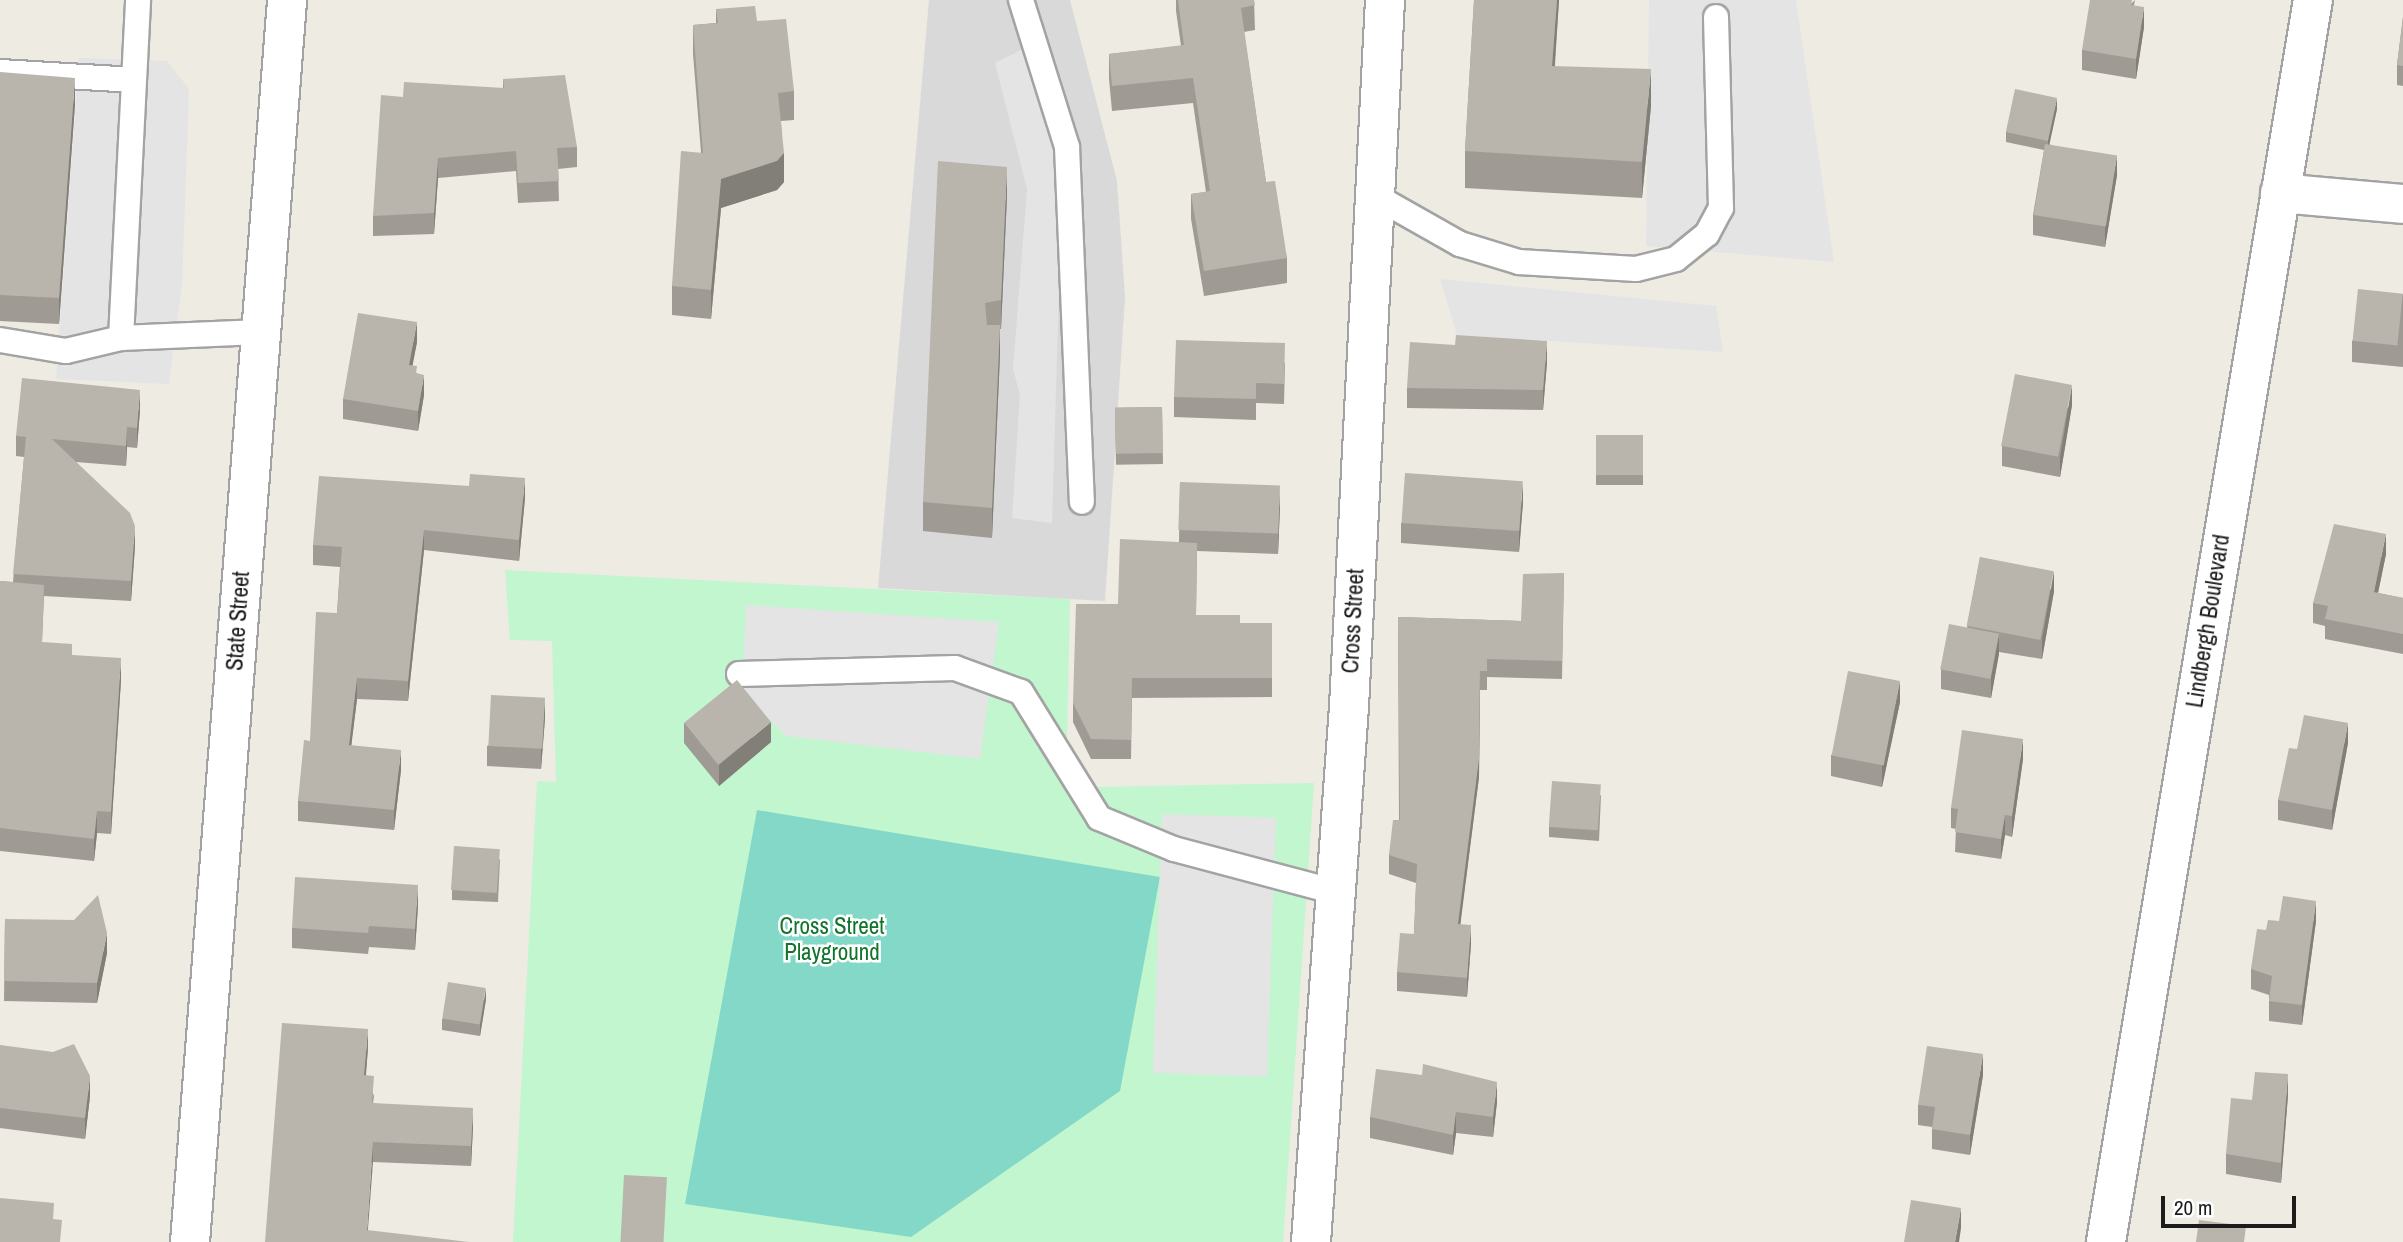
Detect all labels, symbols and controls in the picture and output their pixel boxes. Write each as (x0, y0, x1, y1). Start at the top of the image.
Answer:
street label: Lindbergh Boulevard (2181, 532, 2235, 710)
street label: Cross Street (1336, 568, 1370, 674)
street label: State Street (221, 570, 255, 672)
park label: Cross Street Playground (780, 912, 884, 966)
scale bar (2165, 1182, 2300, 1226)
text: 20 m (2174, 1193, 2212, 1222)

